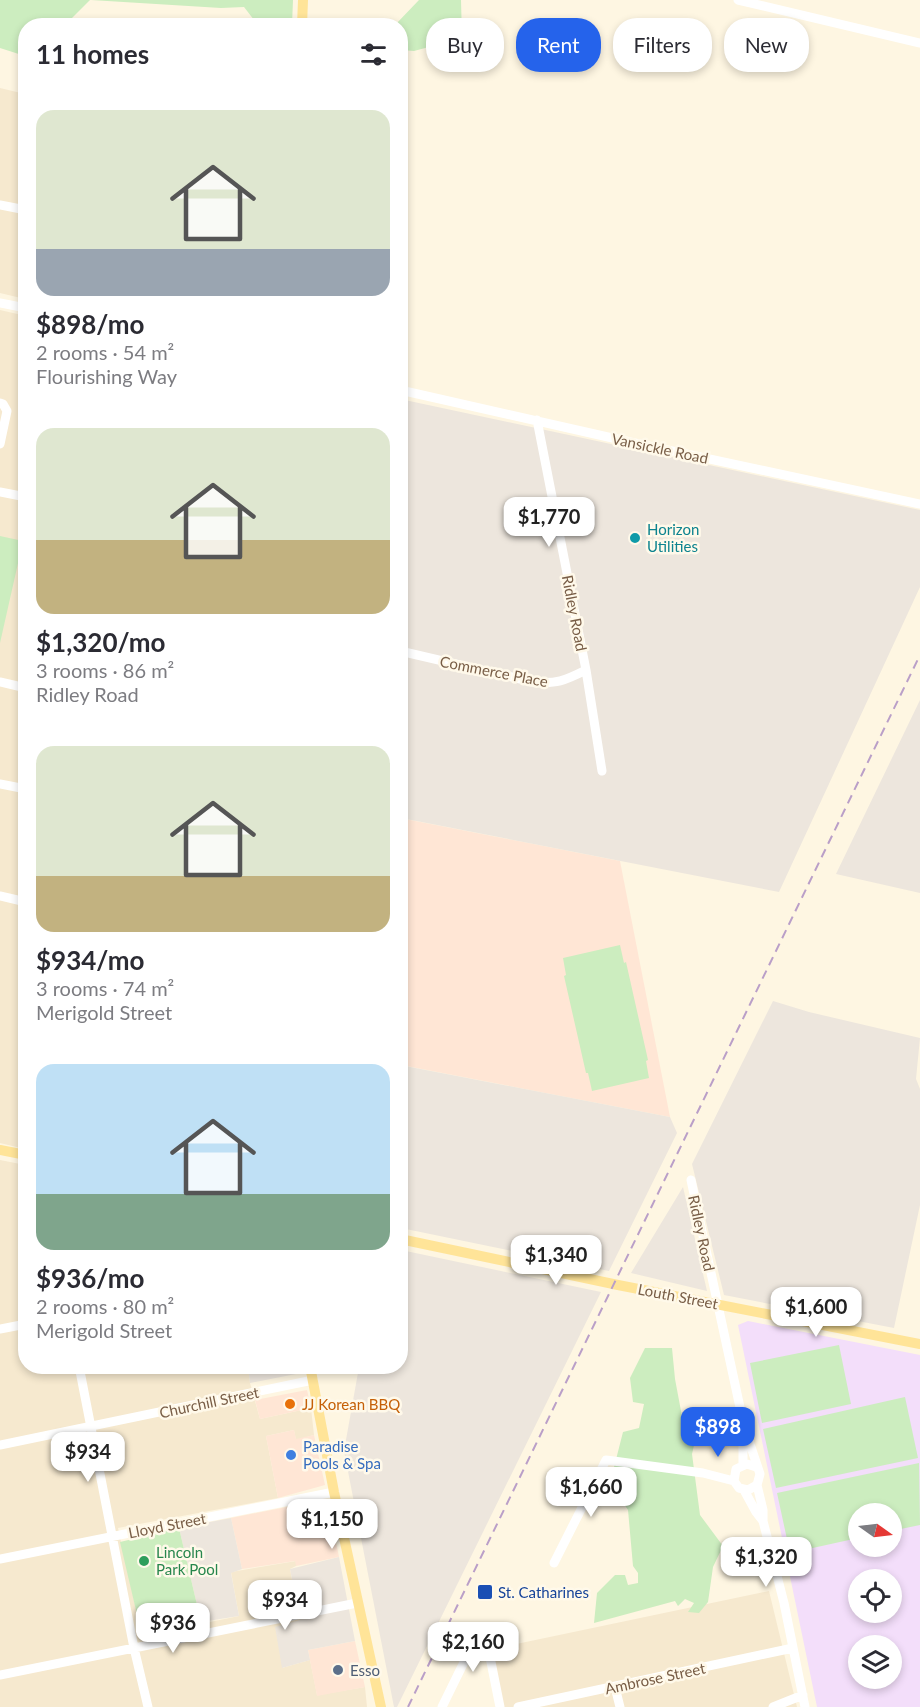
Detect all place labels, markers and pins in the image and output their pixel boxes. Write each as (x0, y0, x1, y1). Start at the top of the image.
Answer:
pin: $1,770 (500, 497, 598, 548)
place label: Horizon Utilities (647, 520, 699, 555)
marker: Horizon Utilities (628, 531, 642, 545)
pin: $1,340 (507, 1235, 605, 1286)
pin: $1,600 (767, 1287, 865, 1338)
place label: JJ Korean BBQ (302, 1395, 400, 1413)
marker: JJ Korean BBQ (283, 1397, 297, 1411)
pin: $898 (682, 1407, 754, 1458)
pin: $934 (52, 1432, 124, 1483)
place label: Paradise Pools & Spa (303, 1437, 381, 1472)
marker: Paradise Pools & Spa (284, 1448, 298, 1462)
pin: $1,660 (542, 1467, 640, 1518)
pin: $1,150 (283, 1499, 381, 1550)
pin: $1,320 (717, 1537, 815, 1588)
place label: Lincoln Park Pool (156, 1543, 218, 1578)
marker: Lincoln Park Pool (137, 1554, 151, 1568)
pin: $934 (249, 1580, 321, 1631)
marker: St. Catharines (476, 1583, 494, 1601)
place label: St. Catharines (498, 1583, 589, 1601)
pin: $936 (137, 1603, 209, 1654)
pin: $2,160 (424, 1622, 522, 1673)
place label: Esso (350, 1661, 380, 1679)
marker: Esso (331, 1663, 345, 1677)

